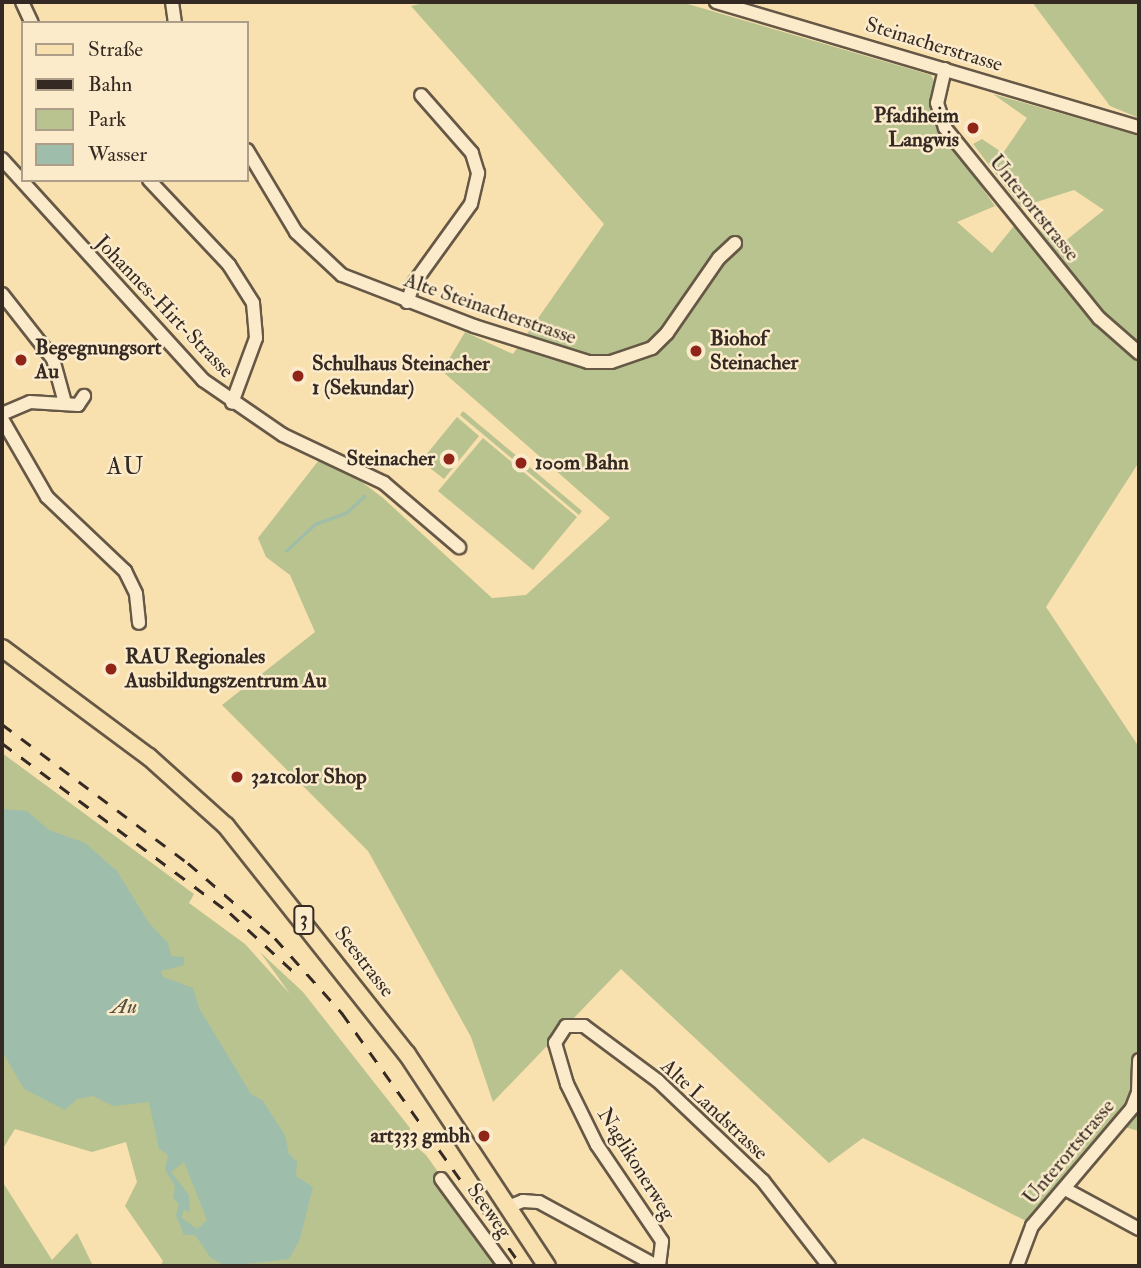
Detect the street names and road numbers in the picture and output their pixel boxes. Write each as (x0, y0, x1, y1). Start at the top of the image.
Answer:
street label: Steinacherstrasse (862, 12, 1006, 78)
street label: Unterortstrasse (983, 150, 1085, 266)
street label: Johannes-Hirt-Strasse (89, 230, 239, 384)
street label: Alte Steinacherstrasse (401, 268, 579, 350)
road number: 3 (292, 904, 316, 936)
street label: Seestrasse (329, 922, 399, 1002)
street label: Alte Landstrasse (655, 1054, 773, 1166)
street label: Unterortstrasse (1018, 1094, 1120, 1210)
street label: Naglikonerweg (592, 1103, 680, 1225)
street label: Seeweg (461, 1179, 517, 1243)

